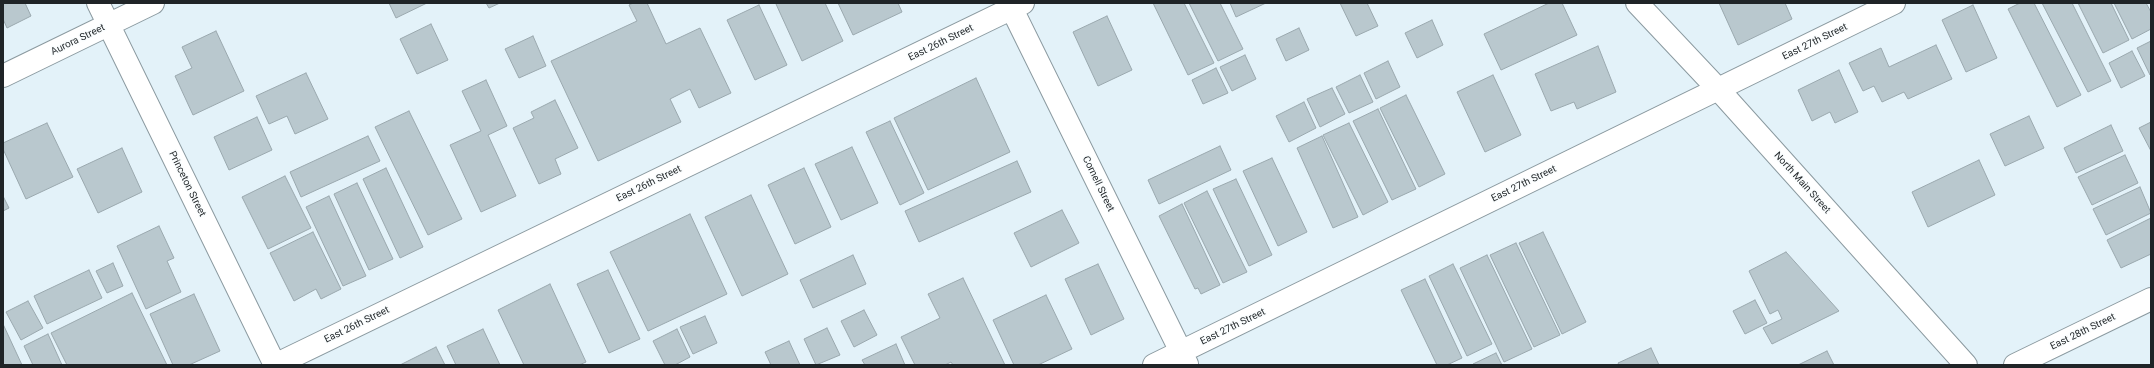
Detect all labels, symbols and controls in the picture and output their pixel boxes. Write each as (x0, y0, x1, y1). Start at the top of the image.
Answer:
street label: East 27th Street (1780, 21, 1850, 63)
street label: Aurora Street (49, 22, 107, 58)
street label: East 26th Street (906, 22, 976, 64)
street label: Princeton Street (166, 149, 208, 219)
street label: North Main Street (1771, 150, 1833, 216)
street label: Cornell Street (1079, 154, 1117, 214)
street label: East 26th Street (614, 163, 684, 205)
street label: East 27th Street (1489, 163, 1559, 205)
street label: East 26th Street (322, 304, 392, 346)
street label: East 27th Street (1198, 306, 1268, 348)
street label: East 28th Street (2048, 311, 2118, 353)

